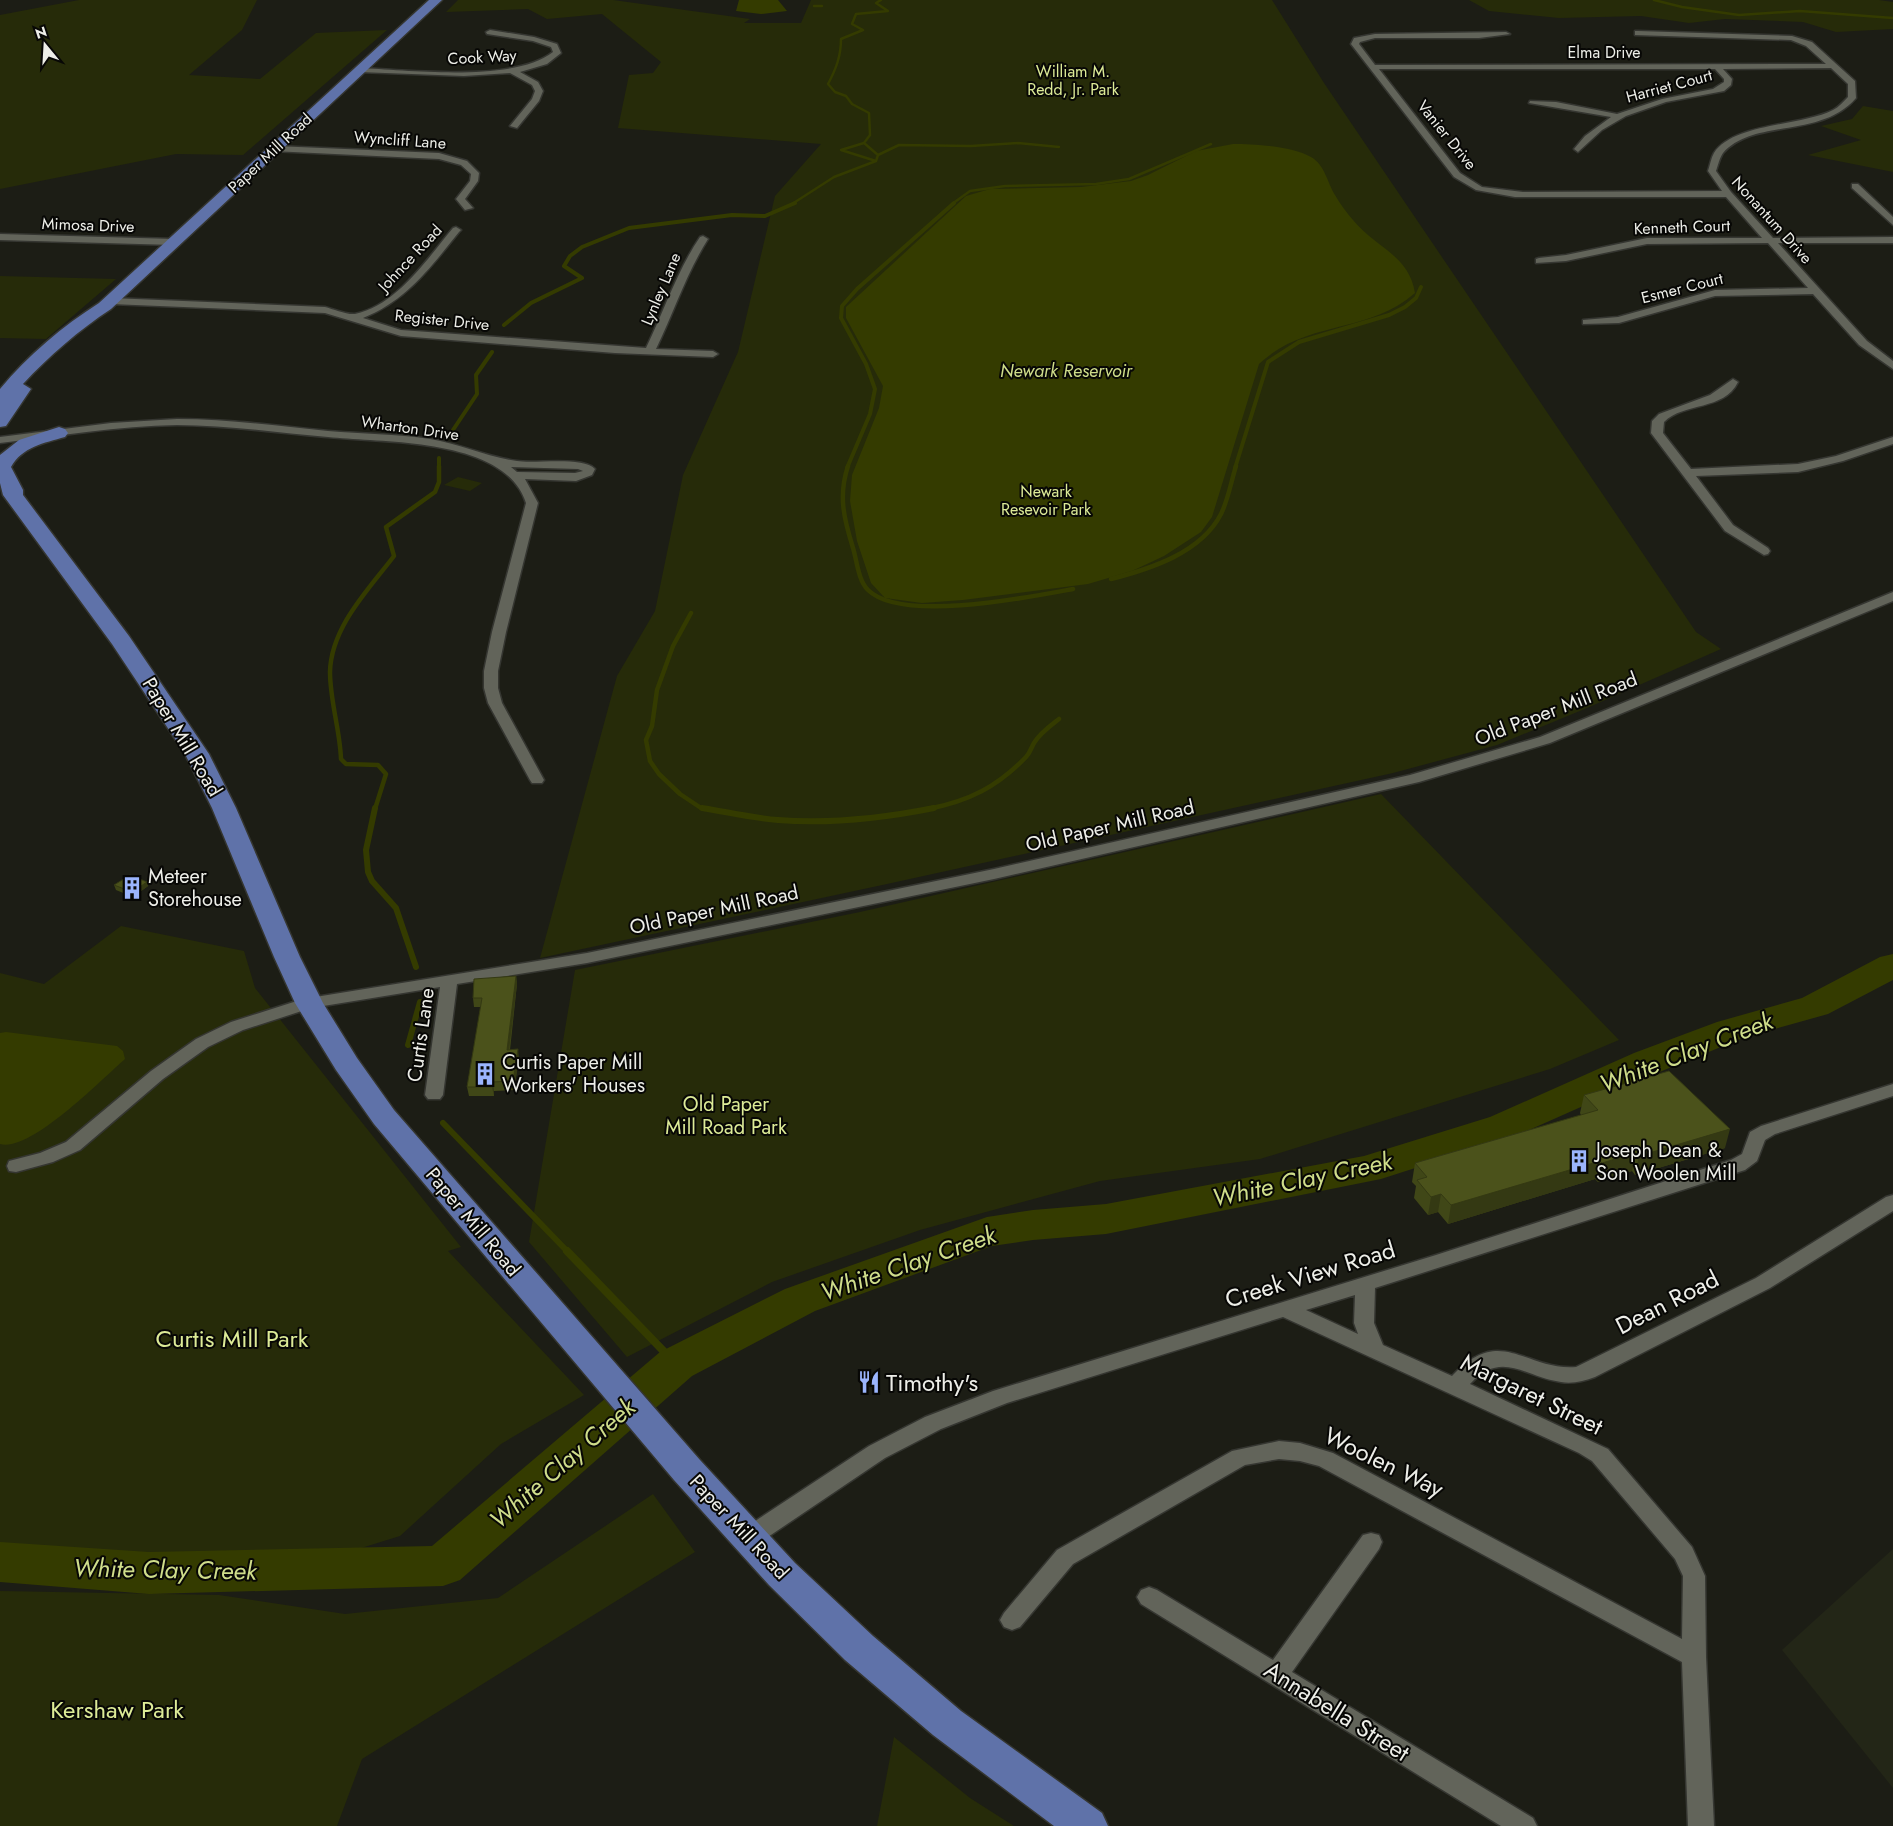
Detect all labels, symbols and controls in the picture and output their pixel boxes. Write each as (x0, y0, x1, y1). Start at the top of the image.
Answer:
north arrow (20, 20, 70, 70)
text: N (33, 21, 49, 44)
street label: Elma Drive (1567, 41, 1641, 64)
street label: Cook Way (447, 44, 518, 70)
park label: William M. Redd, Jr. Park (1027, 60, 1120, 101)
street label: Harriet Court (1623, 63, 1715, 109)
street label: Vanier Drive (1412, 95, 1482, 175)
street label: Paper Mill Road (223, 108, 317, 198)
street label: Wyncliff Lane (353, 125, 447, 155)
street label: Nonantum Drive (1726, 171, 1818, 269)
street label: Mimosa Drive (41, 212, 135, 238)
street label: Kenneth Court (1633, 214, 1731, 240)
street label: Johnce Road (371, 219, 447, 298)
street label: Lynley Lane (635, 249, 687, 329)
street label: Esmer Court (1639, 267, 1726, 309)
street label: Register Drive (394, 304, 490, 336)
water label: Newark Reservoir (1000, 358, 1133, 384)
street label: Wharton Drive (359, 410, 461, 446)
park label: Newark Resevoir Park (1001, 480, 1092, 521)
street label: Old Paper Mill Road (1470, 665, 1642, 753)
street label: Paper Mill Road (135, 672, 229, 802)
street label: Old Paper Mill Road (1023, 793, 1197, 859)
place label: Meteer Storehouse (148, 862, 242, 914)
building icon: Meteer Storehouse (119, 875, 145, 901)
street label: Old Paper Mill Road (627, 878, 801, 942)
street label: Curtis Lane (400, 986, 442, 1084)
water label: White Clay Creek (1594, 1002, 1779, 1102)
place label: Curtis Paper Mill Workers' Houses (502, 1048, 645, 1100)
building icon: Curtis Paper Mill Workers' Houses (472, 1061, 498, 1087)
park label: Old Paper Mill Road Park (665, 1090, 787, 1142)
place label: Joseph Dean & Son Woolen Mill (1593, 1136, 1736, 1188)
water label: White Clay Creek (1209, 1142, 1397, 1216)
building icon: Joseph Dean & Son Woolen Mill (1566, 1148, 1592, 1174)
street label: Paper Mill Road (419, 1161, 527, 1283)
water label: White Clay Creek (815, 1216, 1002, 1310)
street label: Creek View Road (1221, 1232, 1399, 1316)
street label: Dean Road (1609, 1261, 1725, 1343)
park label: Curtis Mill Park (156, 1321, 309, 1356)
street label: Margaret Street (1455, 1344, 1609, 1444)
place label: Timothy's (886, 1365, 978, 1400)
restaurant icon: Timothy's (856, 1369, 882, 1395)
water label: White Clay Creek (481, 1388, 644, 1537)
street label: Woolen Way (1318, 1418, 1450, 1506)
street label: Paper Mill Road (683, 1468, 795, 1586)
water label: White Clay Creek (73, 1549, 258, 1589)
street label: Annabella Street (1257, 1652, 1417, 1770)
park label: Kershaw Park (50, 1692, 184, 1727)

